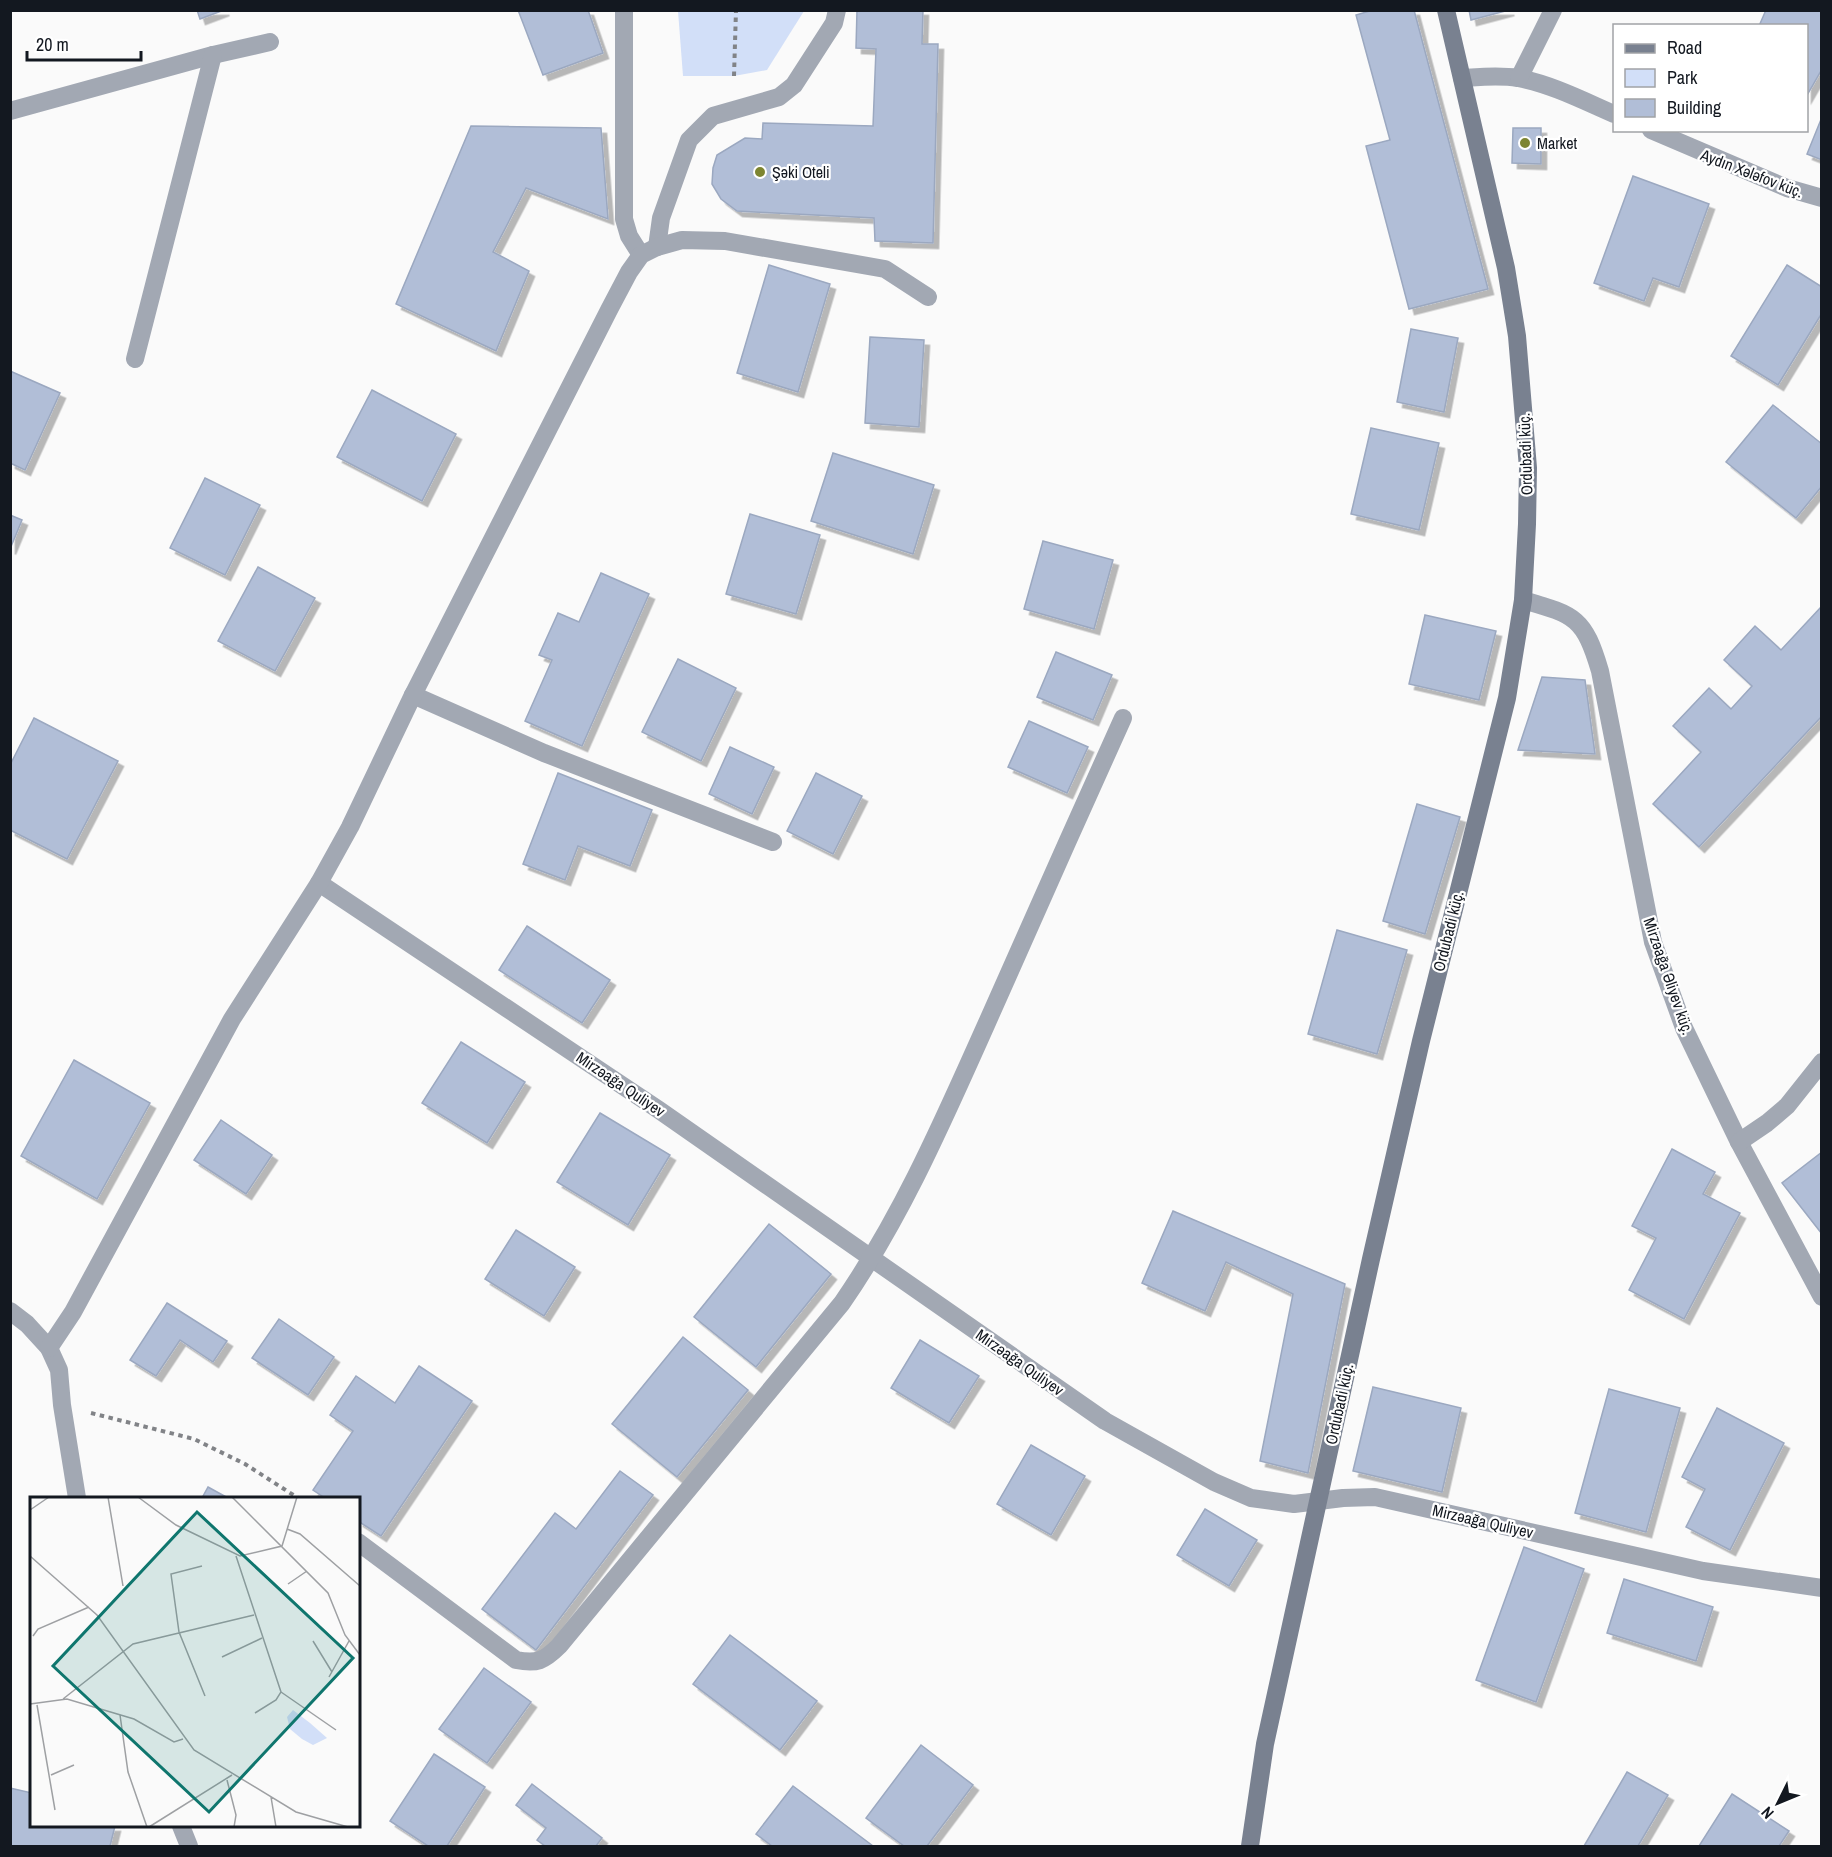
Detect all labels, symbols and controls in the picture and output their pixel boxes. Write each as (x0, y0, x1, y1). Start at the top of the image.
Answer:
scale bar (27, 24, 141, 62)
legend (1613, 24, 1808, 132)
text: 20 m (36, 32, 69, 57)
text: Road (1667, 35, 1702, 60)
text: Park (1667, 65, 1698, 90)
text: Building (1667, 95, 1722, 120)
place label: Market (1537, 132, 1577, 154)
marker: Market (1518, 136, 1532, 150)
street label: Aydın Xələfov küç. (1697, 143, 1806, 203)
place label: Şəki Oteli (772, 161, 830, 183)
marker: Şəki Oteli (753, 165, 767, 179)
street label: Ordubadi küç. (1513, 412, 1537, 496)
street label: Ordubadi küç. (1427, 888, 1469, 974)
street label: Mirzəağa Əliyev küç. (1639, 914, 1699, 1038)
street label: Mirzəağa Quliyev (572, 1046, 670, 1122)
street label: Mirzəağa Quliyev (972, 1323, 1069, 1401)
street label: Ordubadi küç. (1320, 1361, 1358, 1447)
inset map (30, 1497, 360, 1827)
street label: Mirzəağa Quliyev (1430, 1499, 1536, 1543)
north arrow (1748, 1773, 1808, 1833)
text: N (1756, 1802, 1778, 1824)

